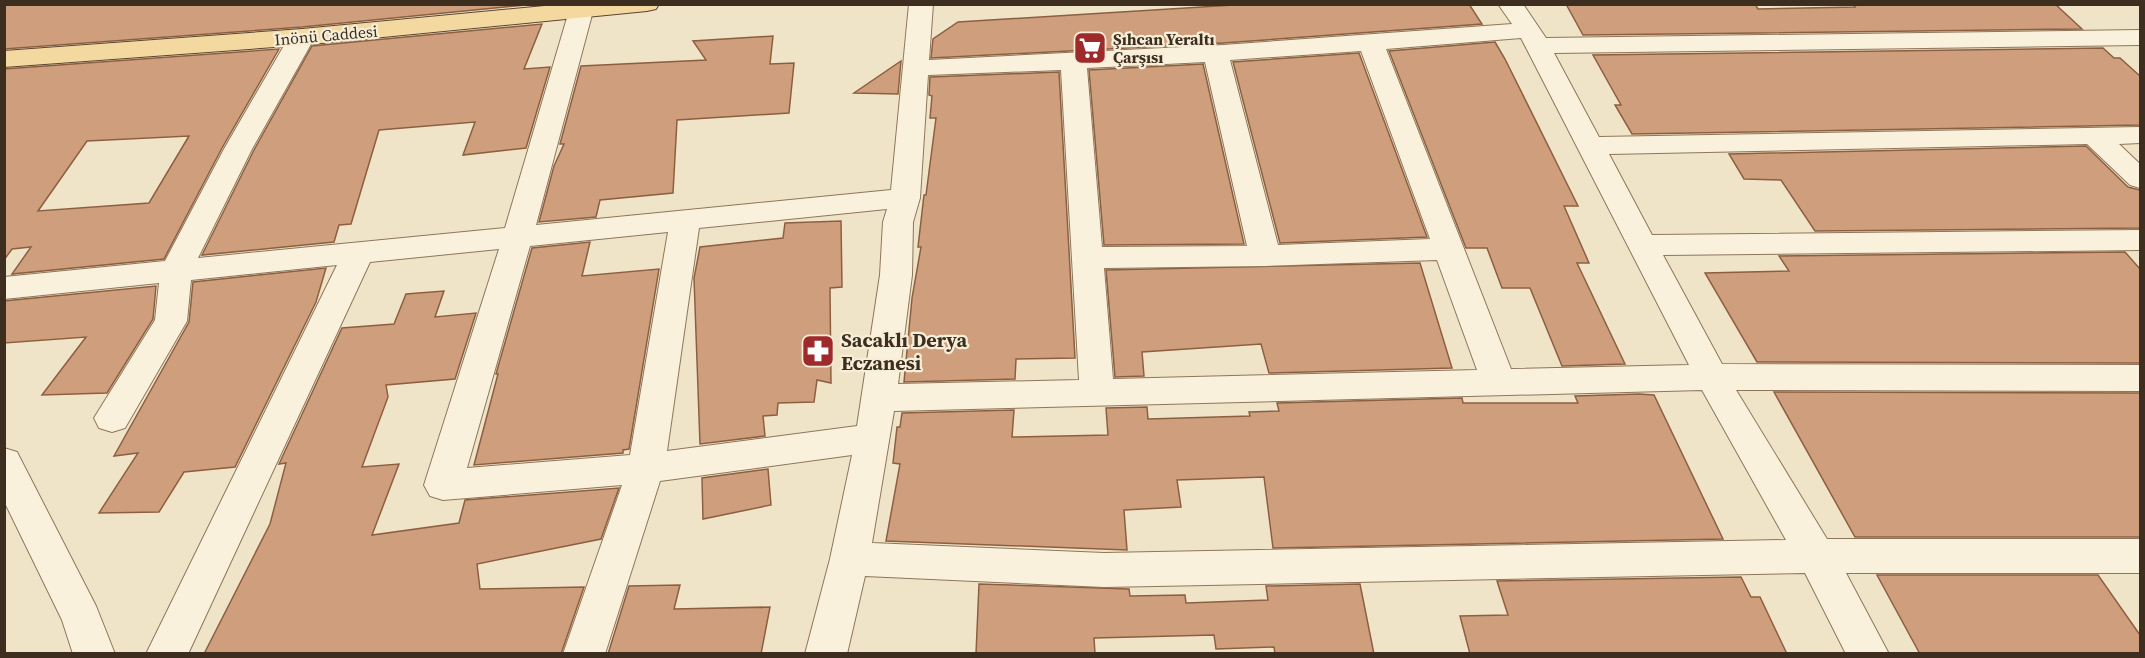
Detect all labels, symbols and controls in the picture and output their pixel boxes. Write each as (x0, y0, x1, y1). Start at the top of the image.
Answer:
street label: Inönü Caddesi (274, 20, 379, 50)
place label: Şıhcan Yeraltı Çarşısı (1113, 28, 1215, 68)
supermarket icon: Şıhcan Yeraltı Çarşısı (1072, 30, 1108, 66)
place label: Sacaklı Derya Eczanesi (841, 326, 968, 377)
pharmacy icon: Sacaklı Derya Eczanesi (800, 333, 836, 369)

